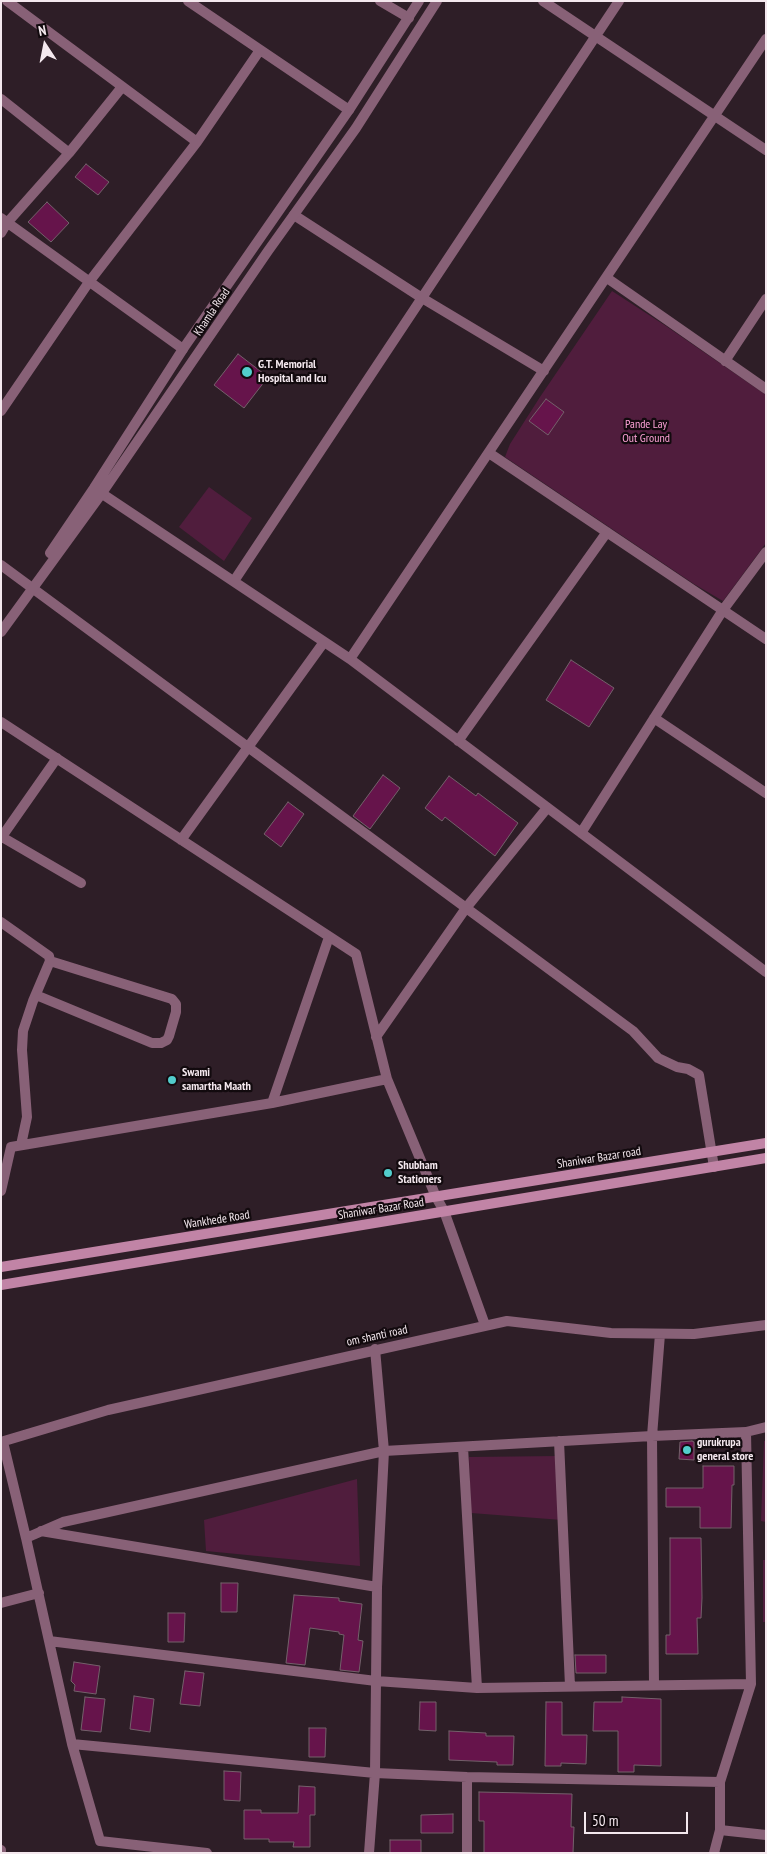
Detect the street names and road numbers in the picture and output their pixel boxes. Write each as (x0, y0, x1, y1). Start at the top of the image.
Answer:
street label: Khamla Road (191, 285, 233, 339)
street label: Shaniwar Bazar road (556, 1144, 642, 1172)
street label: Shaniwar Bazar Road (337, 1195, 425, 1223)
street label: Wankhede Road (183, 1208, 251, 1232)
street label: om shanti road (345, 1323, 409, 1349)

